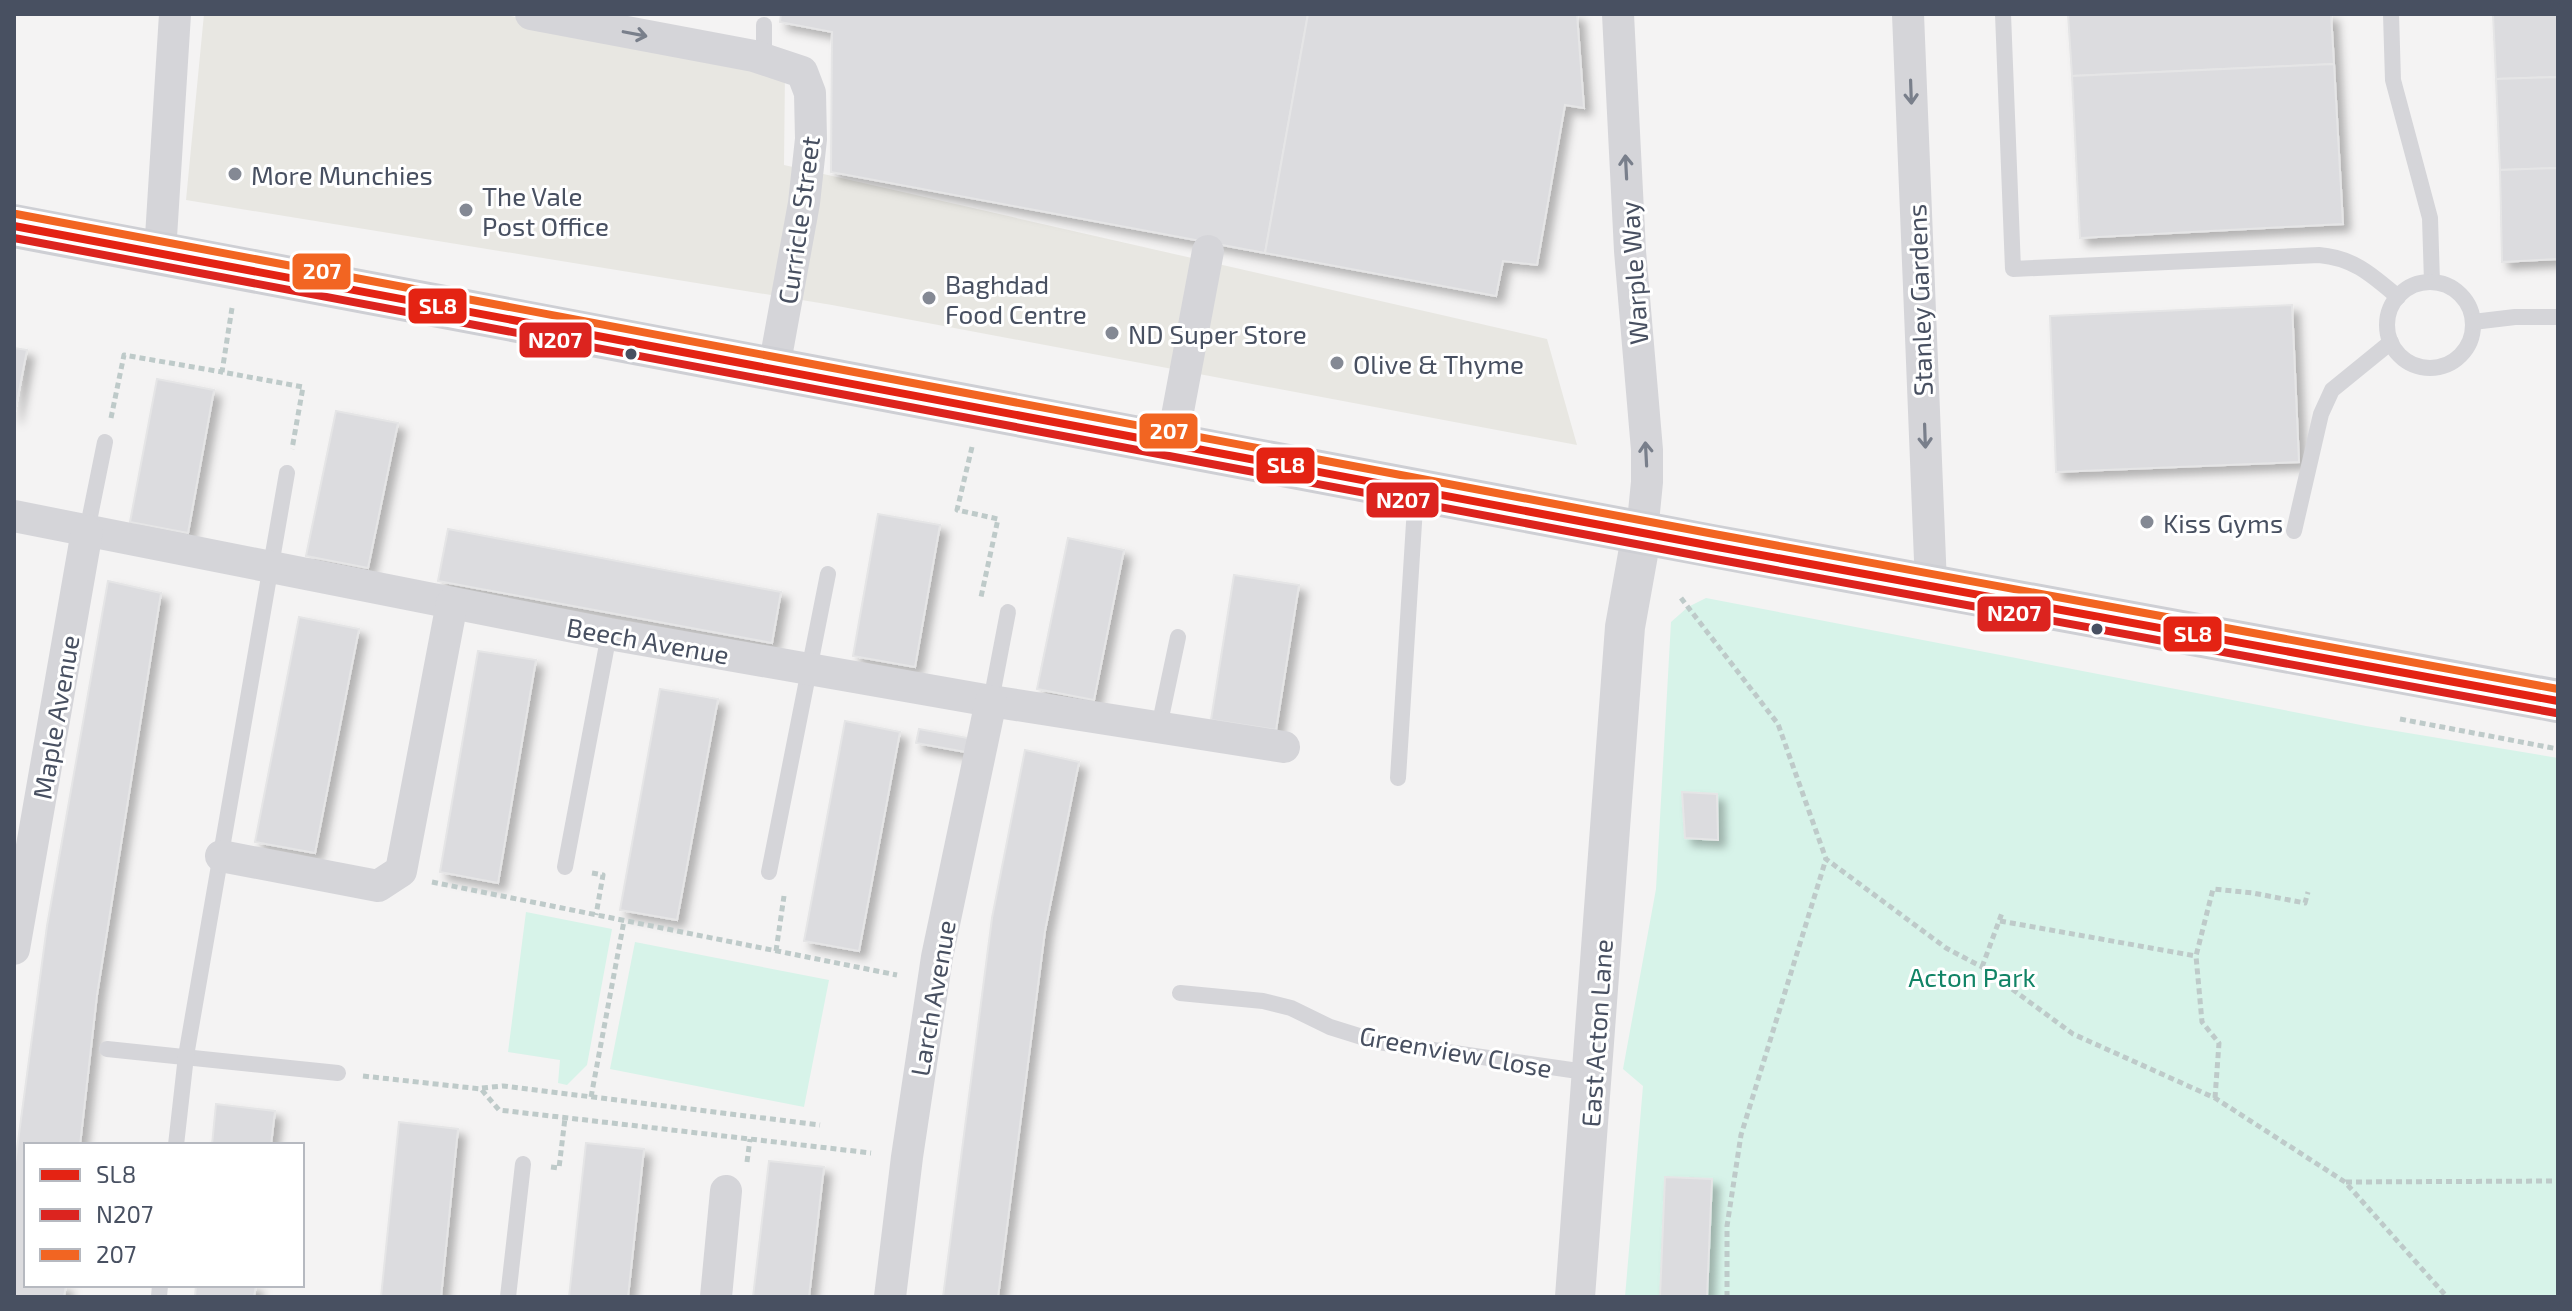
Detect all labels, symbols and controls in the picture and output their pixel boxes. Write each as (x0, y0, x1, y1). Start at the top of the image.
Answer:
one-way arrow (622, 27, 647, 42)
one-way arrow (1904, 78, 1919, 105)
street label: Curricle Street (771, 134, 825, 306)
one-way arrow (1619, 154, 1634, 181)
place label: More Munchies (251, 159, 433, 190)
marker: More Munchies (226, 165, 244, 183)
place label: The Vale Post Office (482, 180, 609, 241)
street label: Warple Way (1613, 200, 1653, 346)
marker: The Vale Post Office (457, 201, 475, 219)
street label: Stanley Gardens (1900, 203, 1938, 397)
line badge: 207 (291, 252, 352, 291)
text: 207 (303, 257, 342, 283)
place label: Baghdad Food Centre (945, 268, 1087, 329)
line badge: SL8 (407, 287, 468, 325)
marker: Baghdad Food Centre (920, 289, 938, 307)
text: SL8 (419, 292, 457, 318)
place label: ND Super Store (1128, 318, 1307, 349)
line badge: N207 (518, 321, 593, 359)
marker: ND Super Store (1103, 324, 1121, 342)
text: N207 (528, 326, 582, 352)
unlabelled marker (623, 346, 639, 362)
place label: Olive & Thyme (1353, 348, 1524, 379)
marker: Olive & Thyme (1328, 354, 1346, 372)
line badge: 207 (1138, 412, 1199, 450)
text: 207 (1150, 417, 1189, 443)
one-way arrow (1918, 422, 1933, 449)
one-way arrow (1639, 441, 1654, 468)
line badge: SL8 (1255, 446, 1316, 485)
text: SL8 (1267, 451, 1305, 477)
line badge: N207 (1365, 481, 1440, 519)
text: N207 (1376, 486, 1430, 512)
place label: Kiss Gyms (2163, 507, 2283, 538)
marker: Kiss Gyms (2138, 513, 2156, 531)
line badge: N207 (1976, 595, 2052, 633)
text: N207 (1987, 599, 2041, 625)
street label: Beech Avenue (564, 610, 732, 670)
line badge: SL8 (2162, 615, 2223, 653)
text: SL8 (2174, 620, 2212, 646)
unlabelled marker (2089, 621, 2105, 637)
street label: Maple Avenue (25, 633, 85, 801)
street label: Larch Avenue (903, 918, 961, 1078)
street label: East Acton Lane (1574, 938, 1618, 1128)
park label: Acton Park (1908, 961, 2036, 992)
street label: Greenview Close (1357, 1019, 1555, 1083)
legend (24, 1143, 304, 1287)
text: SL8 (96, 1159, 136, 1188)
text: N207 (96, 1199, 153, 1228)
text: 207 (96, 1239, 136, 1268)

